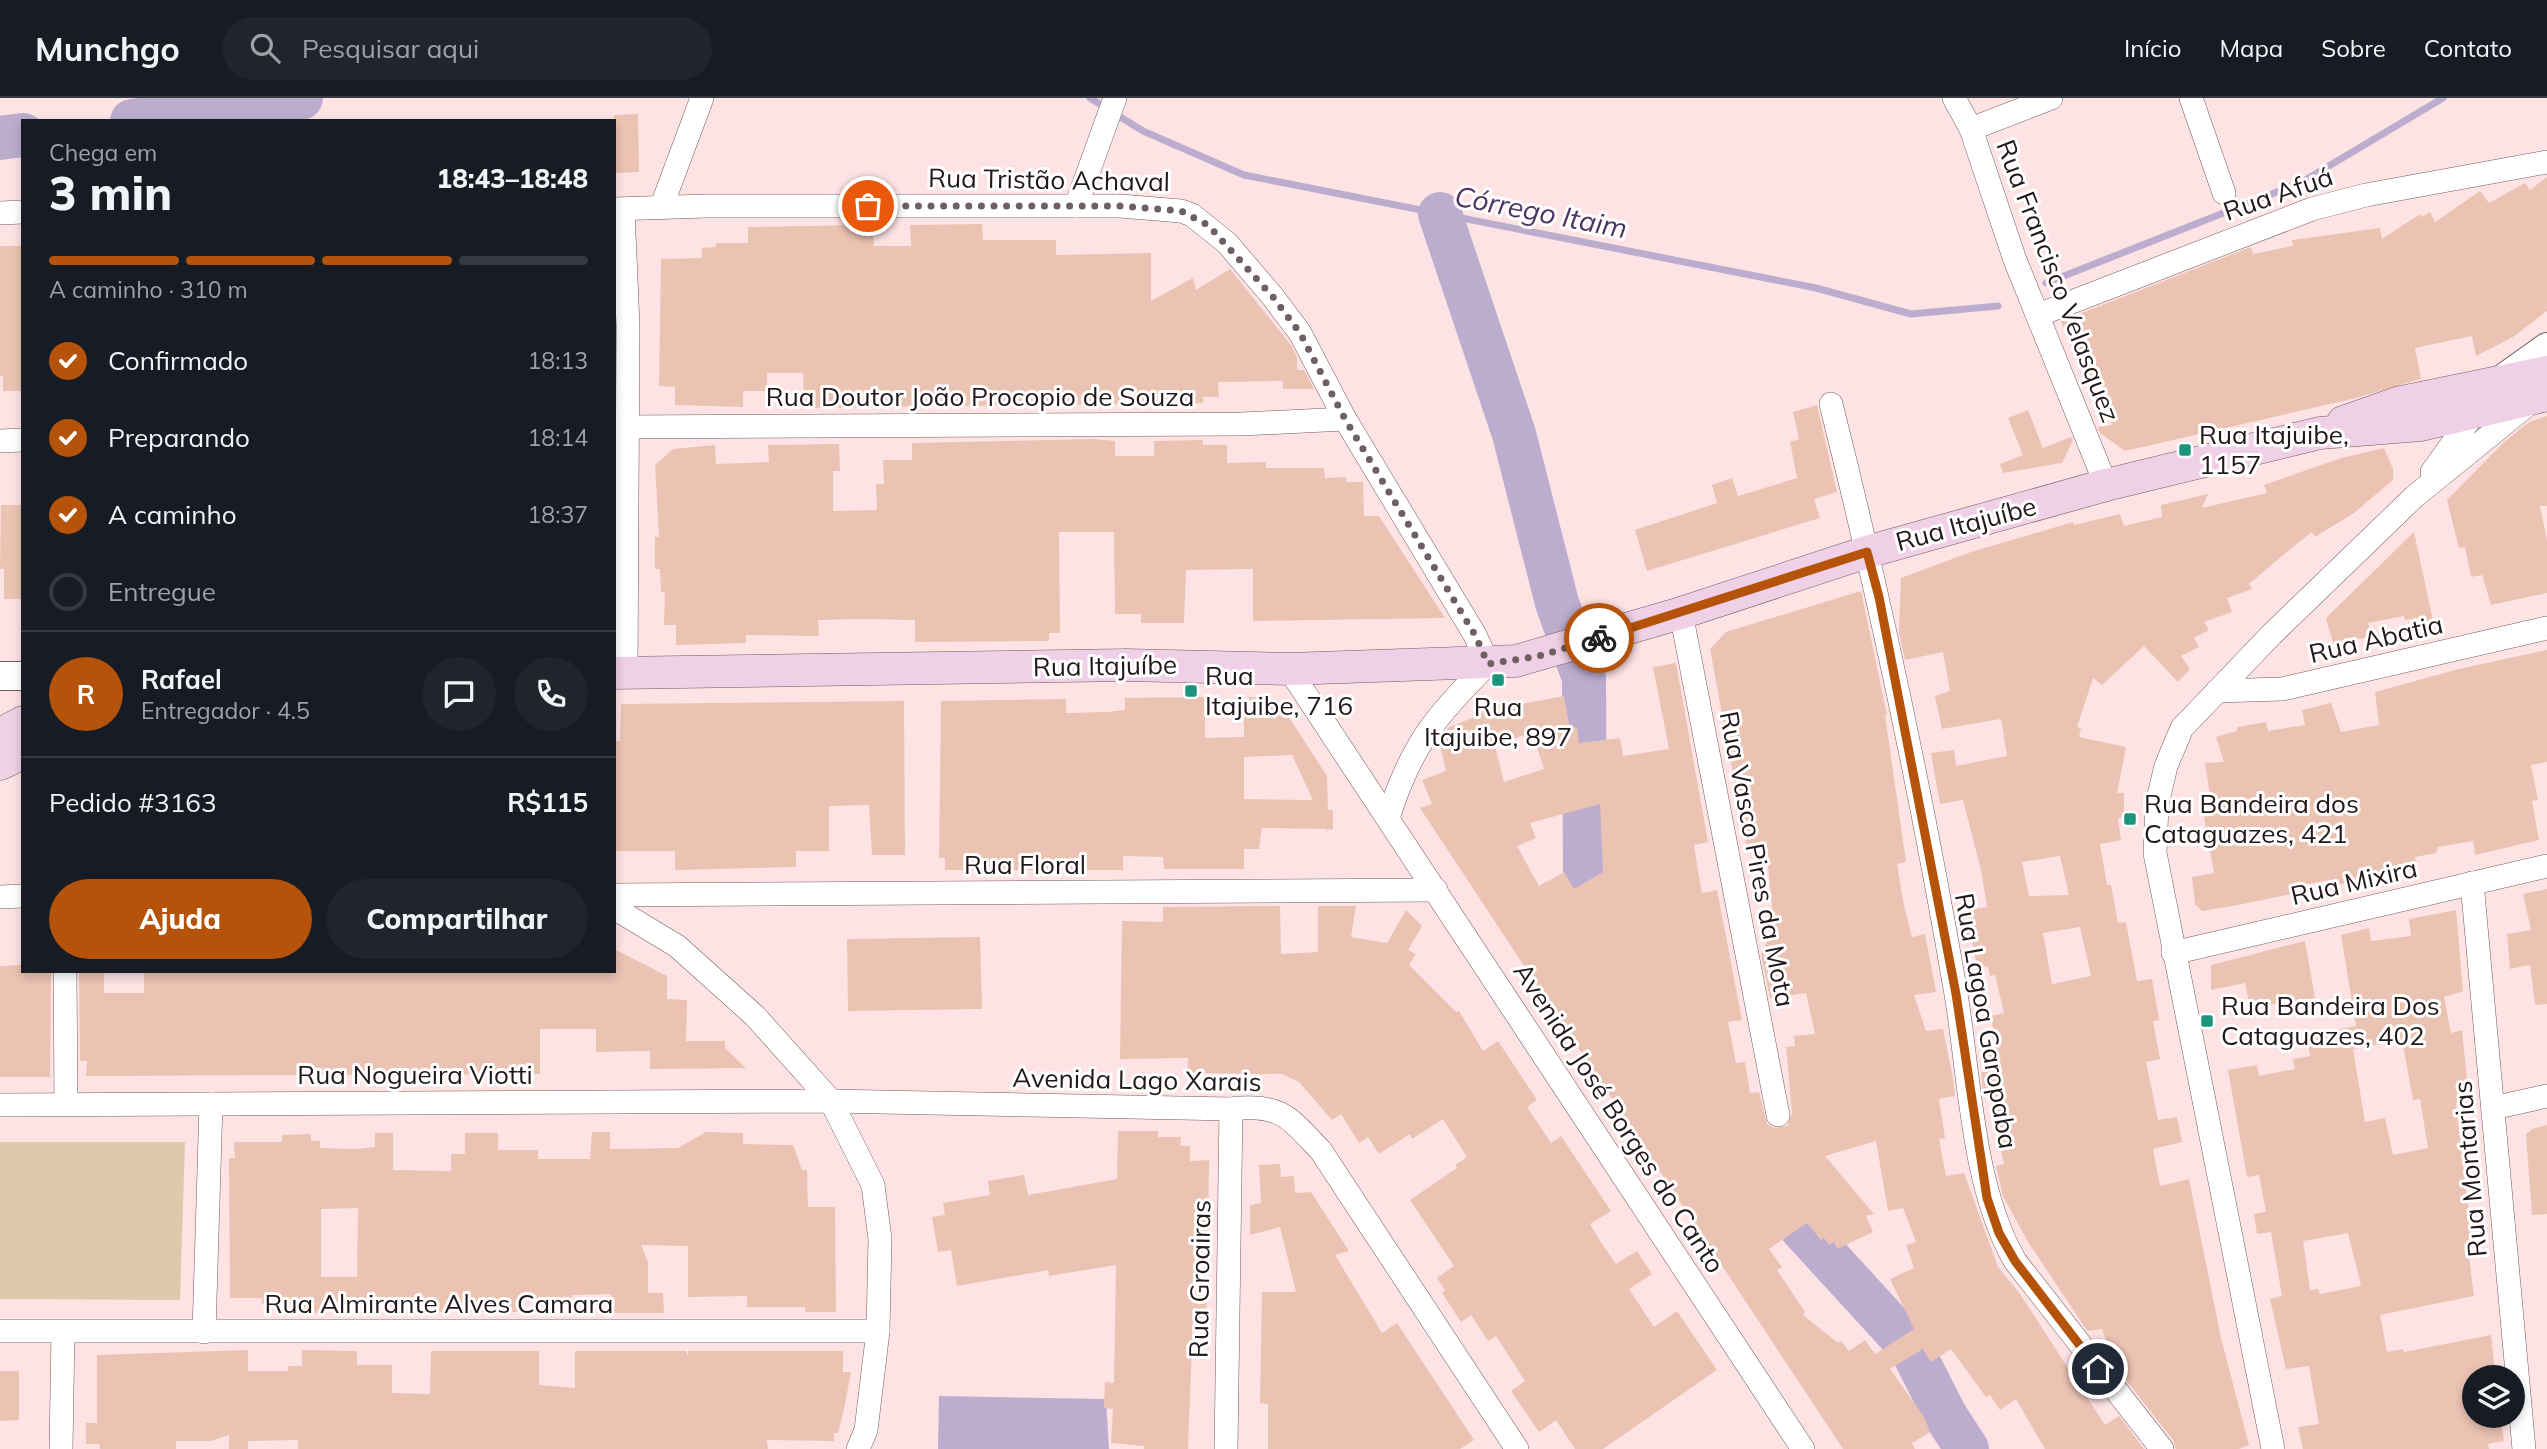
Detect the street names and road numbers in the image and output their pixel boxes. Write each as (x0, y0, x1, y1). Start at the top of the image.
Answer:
street label: Rua Francisco Velasquez (1989, 135, 2128, 427)
street label: Rua Afuá (2219, 159, 2337, 228)
street label: Rua Tristão Achaval (928, 161, 1170, 198)
street label: Rua Doutor João Procopio de Souza (766, 380, 1194, 413)
street label: Rua Itajuíbe (1892, 489, 2040, 558)
street label: Rua Abatia (2306, 607, 2446, 670)
street label: Rua Itajuíbe (1033, 648, 1177, 683)
street label: Rua Vasco Pires da Mota (1713, 708, 1802, 1010)
street label: Rua Floral (964, 848, 1086, 881)
street label: Rua Mixira (2287, 851, 2420, 912)
street label: Rua Lagoa Garopaba (1948, 890, 2025, 1151)
street label: Avenida José Borges do Canto (1507, 956, 1732, 1279)
street label: Rua Nogueira Viotti (297, 1058, 533, 1091)
street label: Avenida Lago Xarais (1012, 1061, 1262, 1098)
street label: Rua Montarias (2445, 1080, 2494, 1258)
street label: Rua Groairas (1182, 1200, 1217, 1358)
street label: Rua Almirante Alves Camara (265, 1287, 613, 1320)

